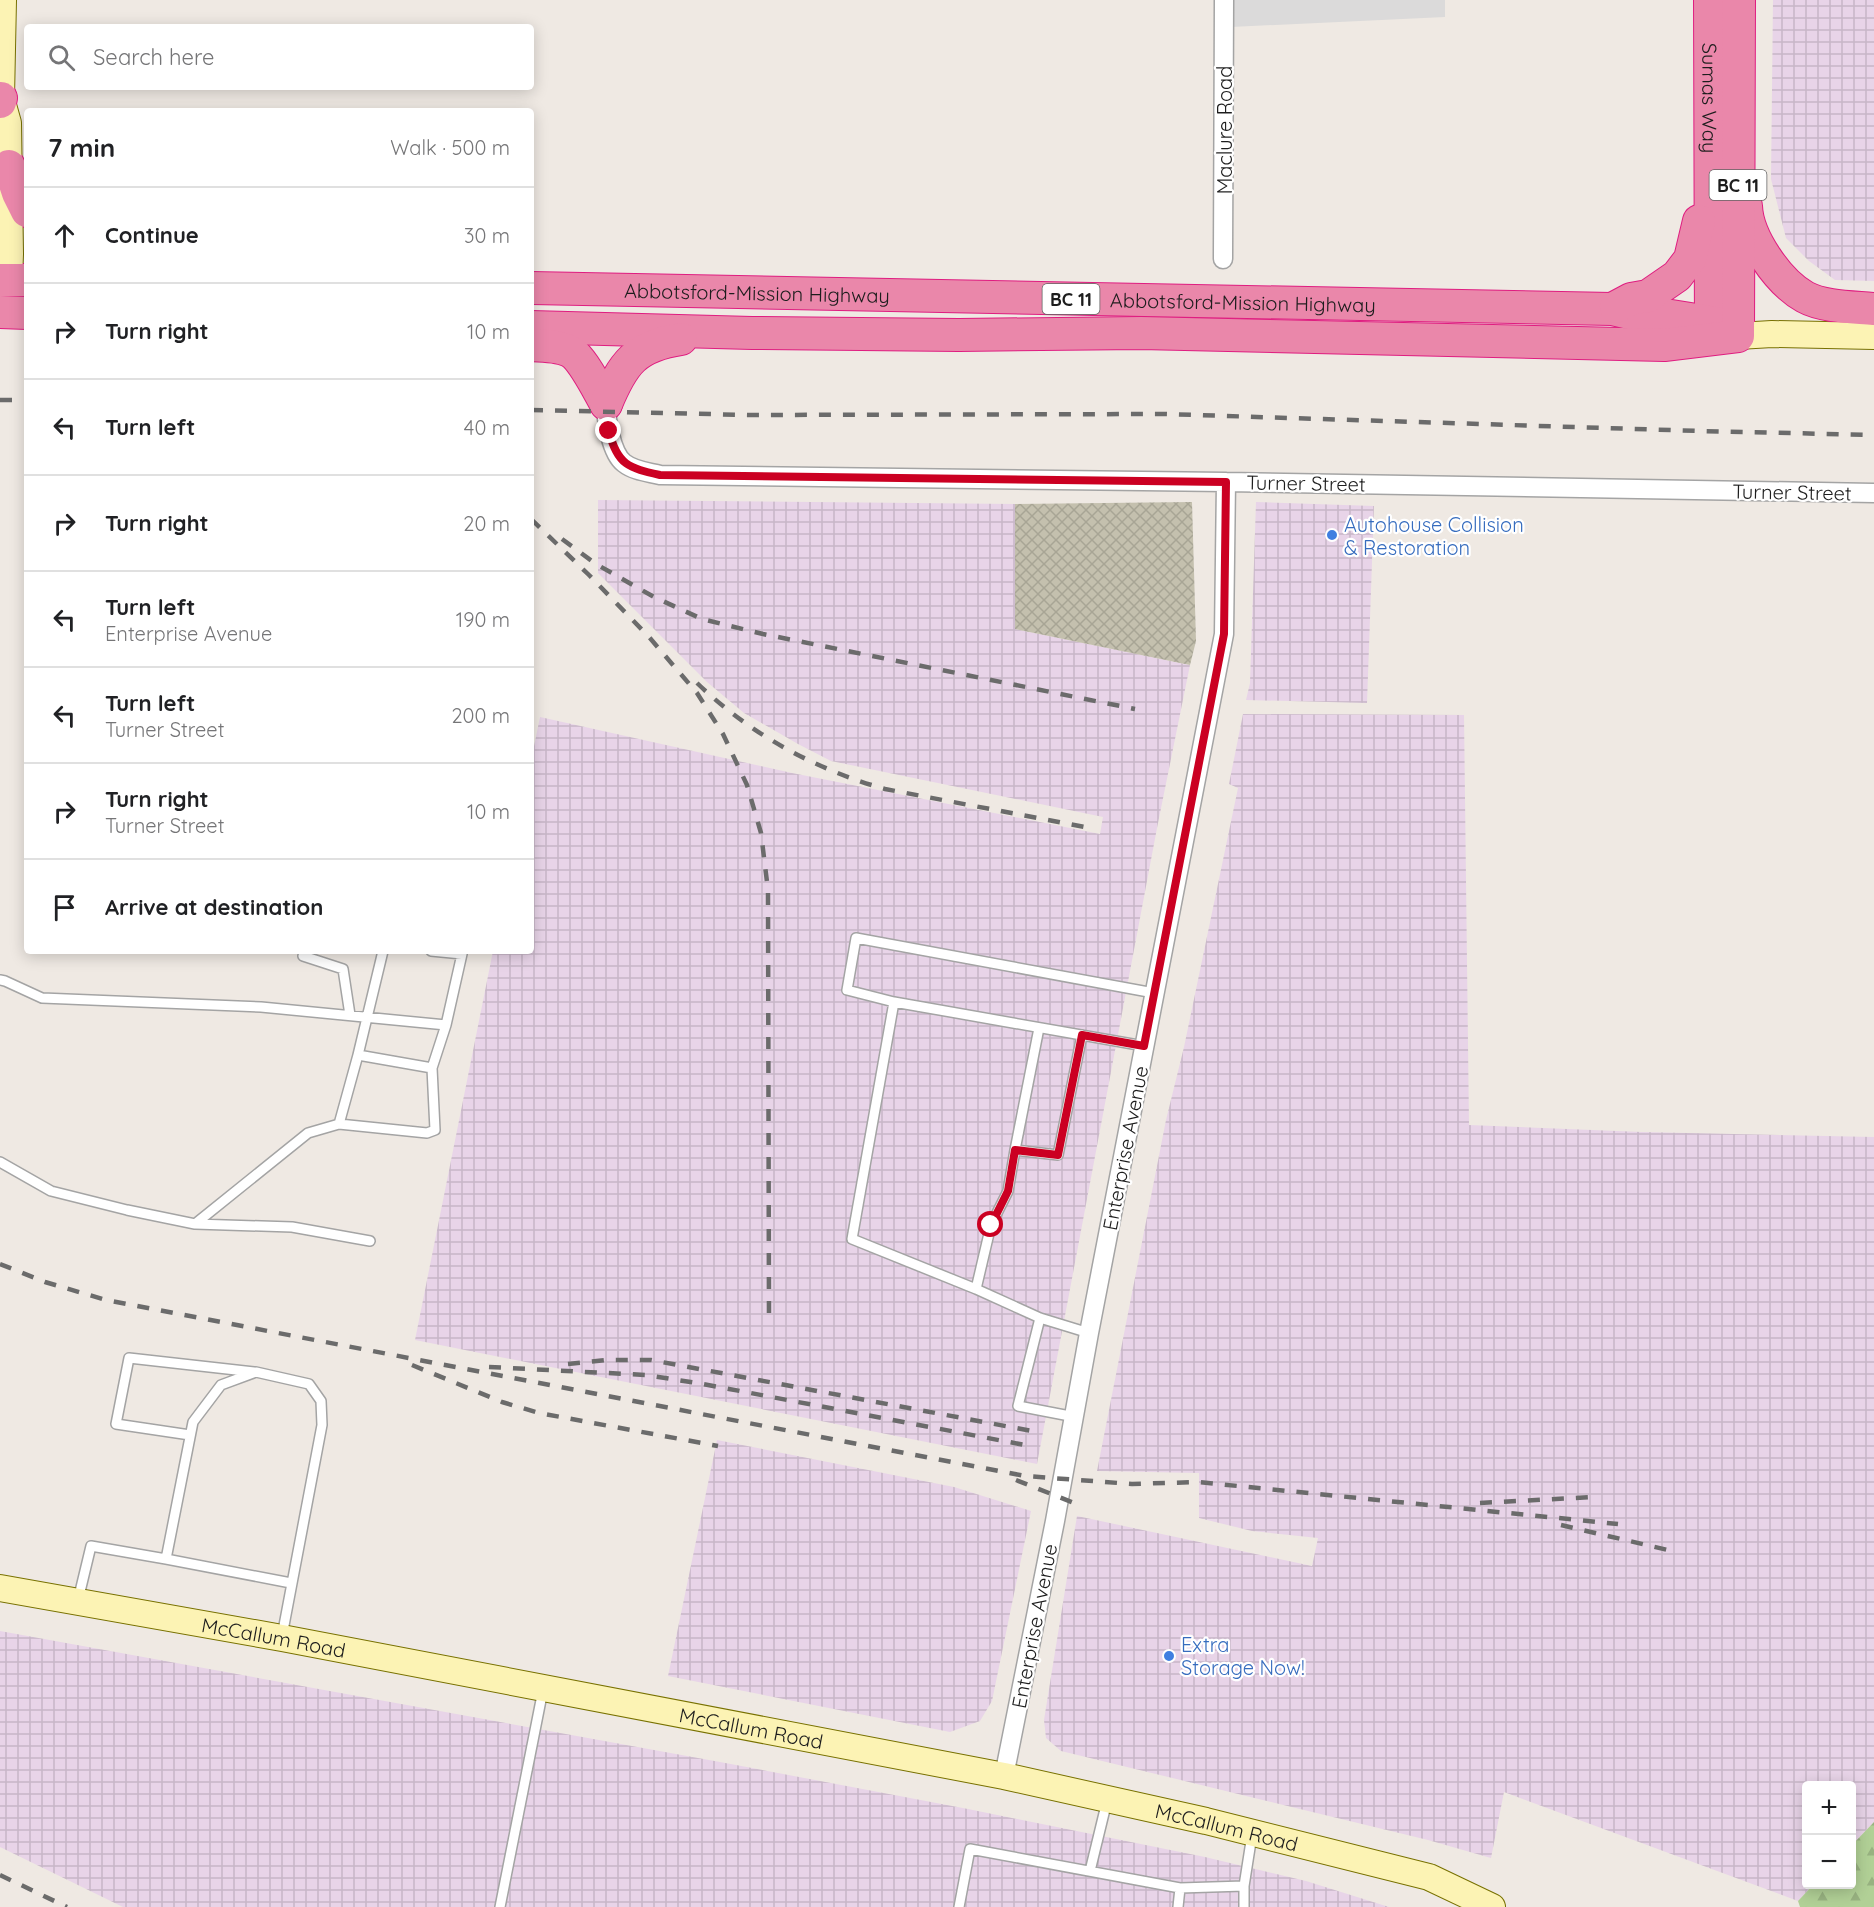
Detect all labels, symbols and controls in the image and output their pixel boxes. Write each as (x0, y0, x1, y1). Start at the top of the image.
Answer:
search box (24, 24, 534, 90)
icon: search (45, 41, 78, 74)
text: Search here (93, 43, 214, 71)
street label: Sumas Way (1698, 43, 1723, 153)
street label: Maclure Road (1212, 66, 1237, 194)
text: 7 min (48, 131, 115, 164)
text: Walk · 500 m (390, 135, 510, 160)
road number: BC 11 (1710, 170, 1766, 200)
icon: ahead (48, 219, 81, 252)
text: Continue (105, 221, 199, 249)
text: 30 m (464, 223, 510, 248)
street label: Abbotsford-Mission Highway (624, 277, 890, 307)
road number: BC 11 (1042, 284, 1100, 314)
street label: Abbotsford-Mission Highway (1110, 287, 1376, 317)
icon: right (48, 315, 81, 348)
text: Turn right (105, 317, 209, 345)
text: 10 m (467, 319, 510, 344)
icon: left (48, 411, 81, 444)
text: Turn left (105, 413, 195, 441)
text: 40 m (464, 415, 510, 440)
route end (595, 417, 621, 443)
street label: Turner Street (1246, 469, 1366, 497)
street label: Turner Street (1732, 478, 1852, 506)
icon: right (48, 507, 81, 540)
text: Turn right (105, 509, 209, 537)
text: 20 m (463, 511, 510, 536)
place label: Autohouse Collision & Restoration (1344, 512, 1524, 560)
marker: Autohouse Collision & Restoration (1325, 528, 1339, 542)
text: Turn left (105, 593, 195, 621)
icon: left (48, 603, 81, 636)
text: 190 m (456, 607, 510, 632)
text: Enterprise Avenue (105, 621, 272, 646)
text: Turn left (105, 689, 195, 717)
icon: left (48, 699, 81, 732)
text: 200 m (451, 703, 510, 728)
text: Turner Street (105, 717, 224, 742)
text: Turn right (105, 785, 209, 813)
icon: right (48, 795, 81, 828)
text: 10 m (467, 799, 510, 824)
text: Turner Street (105, 813, 224, 838)
icon: arrive (48, 891, 81, 924)
text: Arrive at destination (105, 893, 323, 921)
street label: Enterprise Avenue (1097, 1064, 1153, 1232)
route start (977, 1211, 1003, 1237)
street label: Enterprise Avenue (1006, 1542, 1062, 1710)
street label: McCallum Road (200, 1611, 348, 1662)
place label: Extra Storage Now! (1181, 1632, 1305, 1680)
marker: Extra Storage Now! (1162, 1649, 1176, 1663)
street label: McCallum Road (677, 1702, 825, 1754)
map controls (1802, 1781, 1856, 1889)
button: + (1802, 1781, 1856, 1835)
street label: McCallum Road (1153, 1798, 1301, 1856)
button: − (1802, 1835, 1856, 1889)

